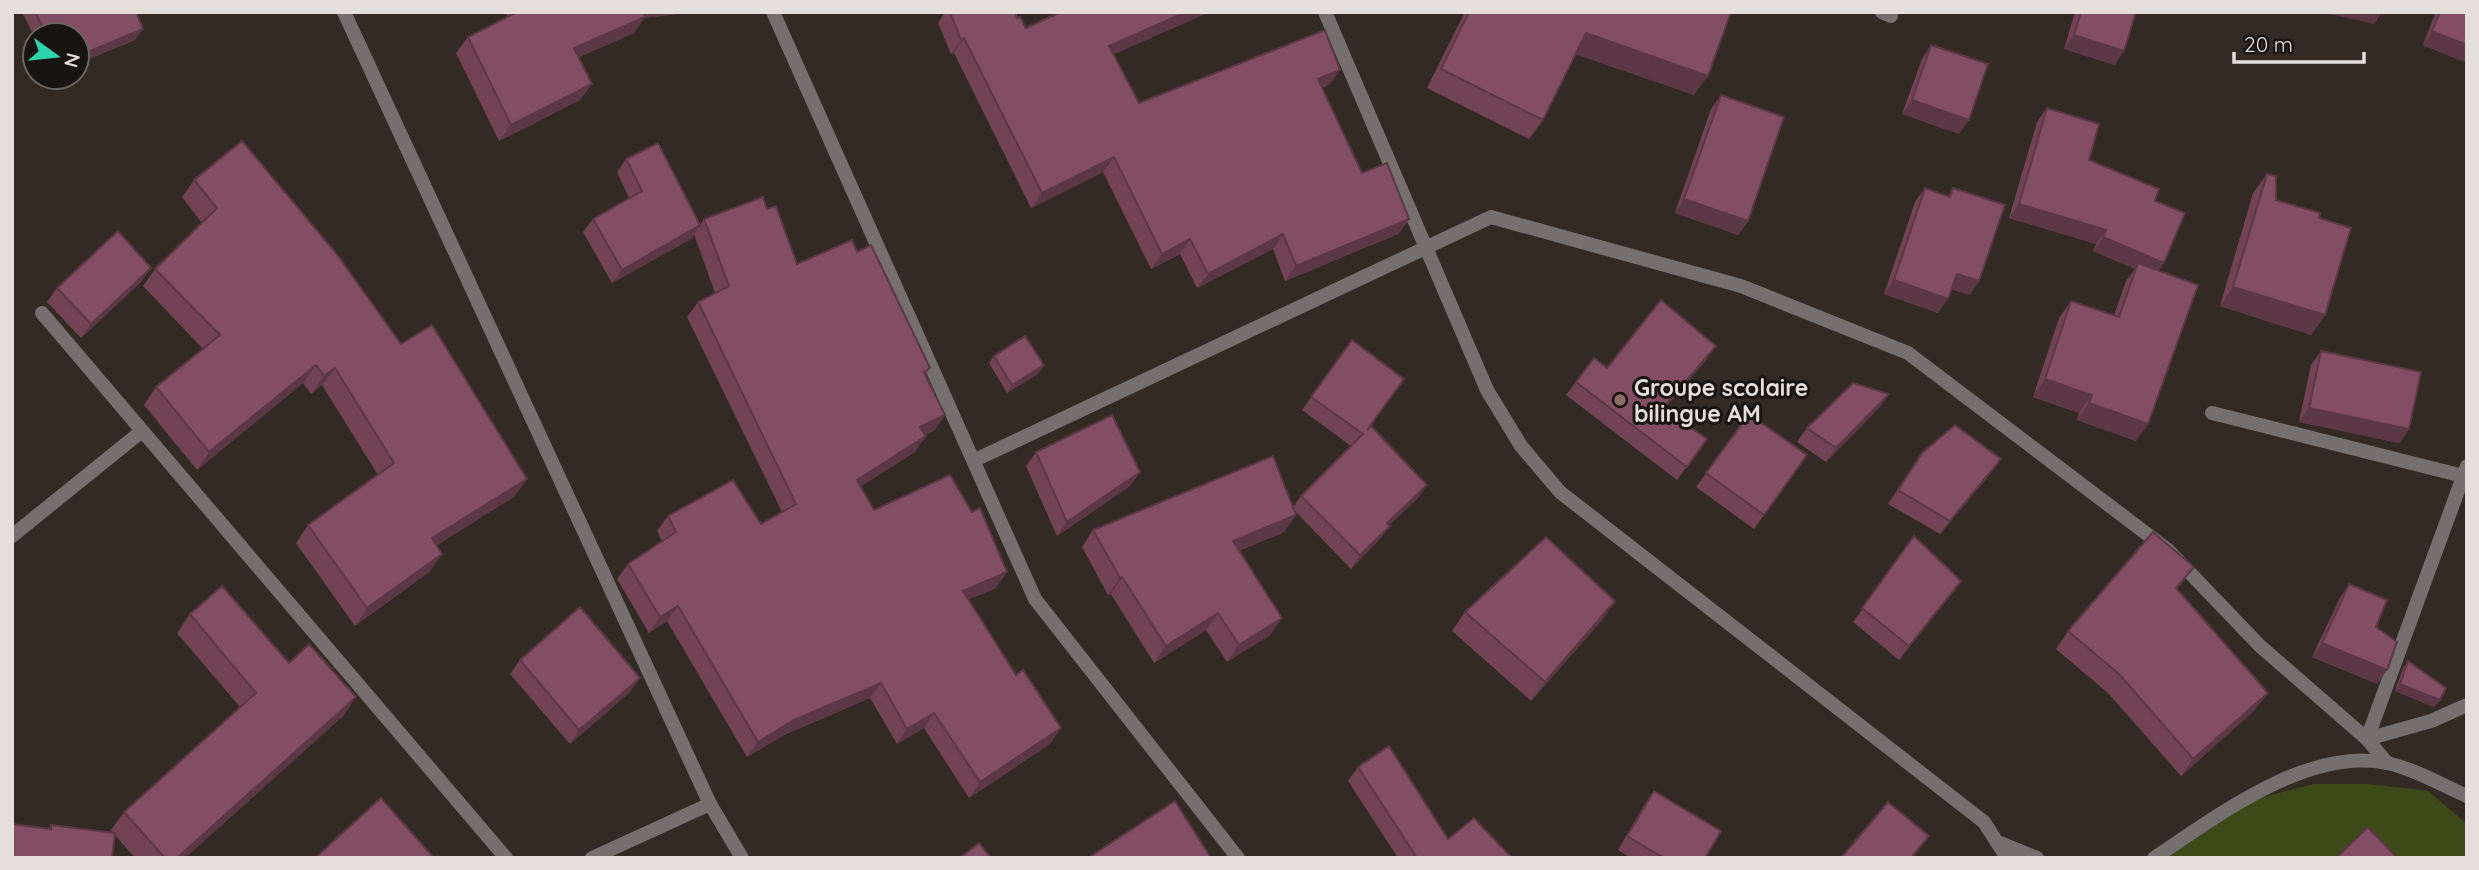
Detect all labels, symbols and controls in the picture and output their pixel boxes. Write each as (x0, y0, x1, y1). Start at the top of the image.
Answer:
north arrow (21, 21, 91, 91)
scale bar (2234, 21, 2364, 65)
text: 20 m (2244, 31, 2293, 57)
text: N (59, 51, 86, 70)
place label: Groupe scolaire bilingue AM (1634, 373, 1808, 428)
marker: Groupe scolaire bilingue AM (1612, 392, 1628, 408)

